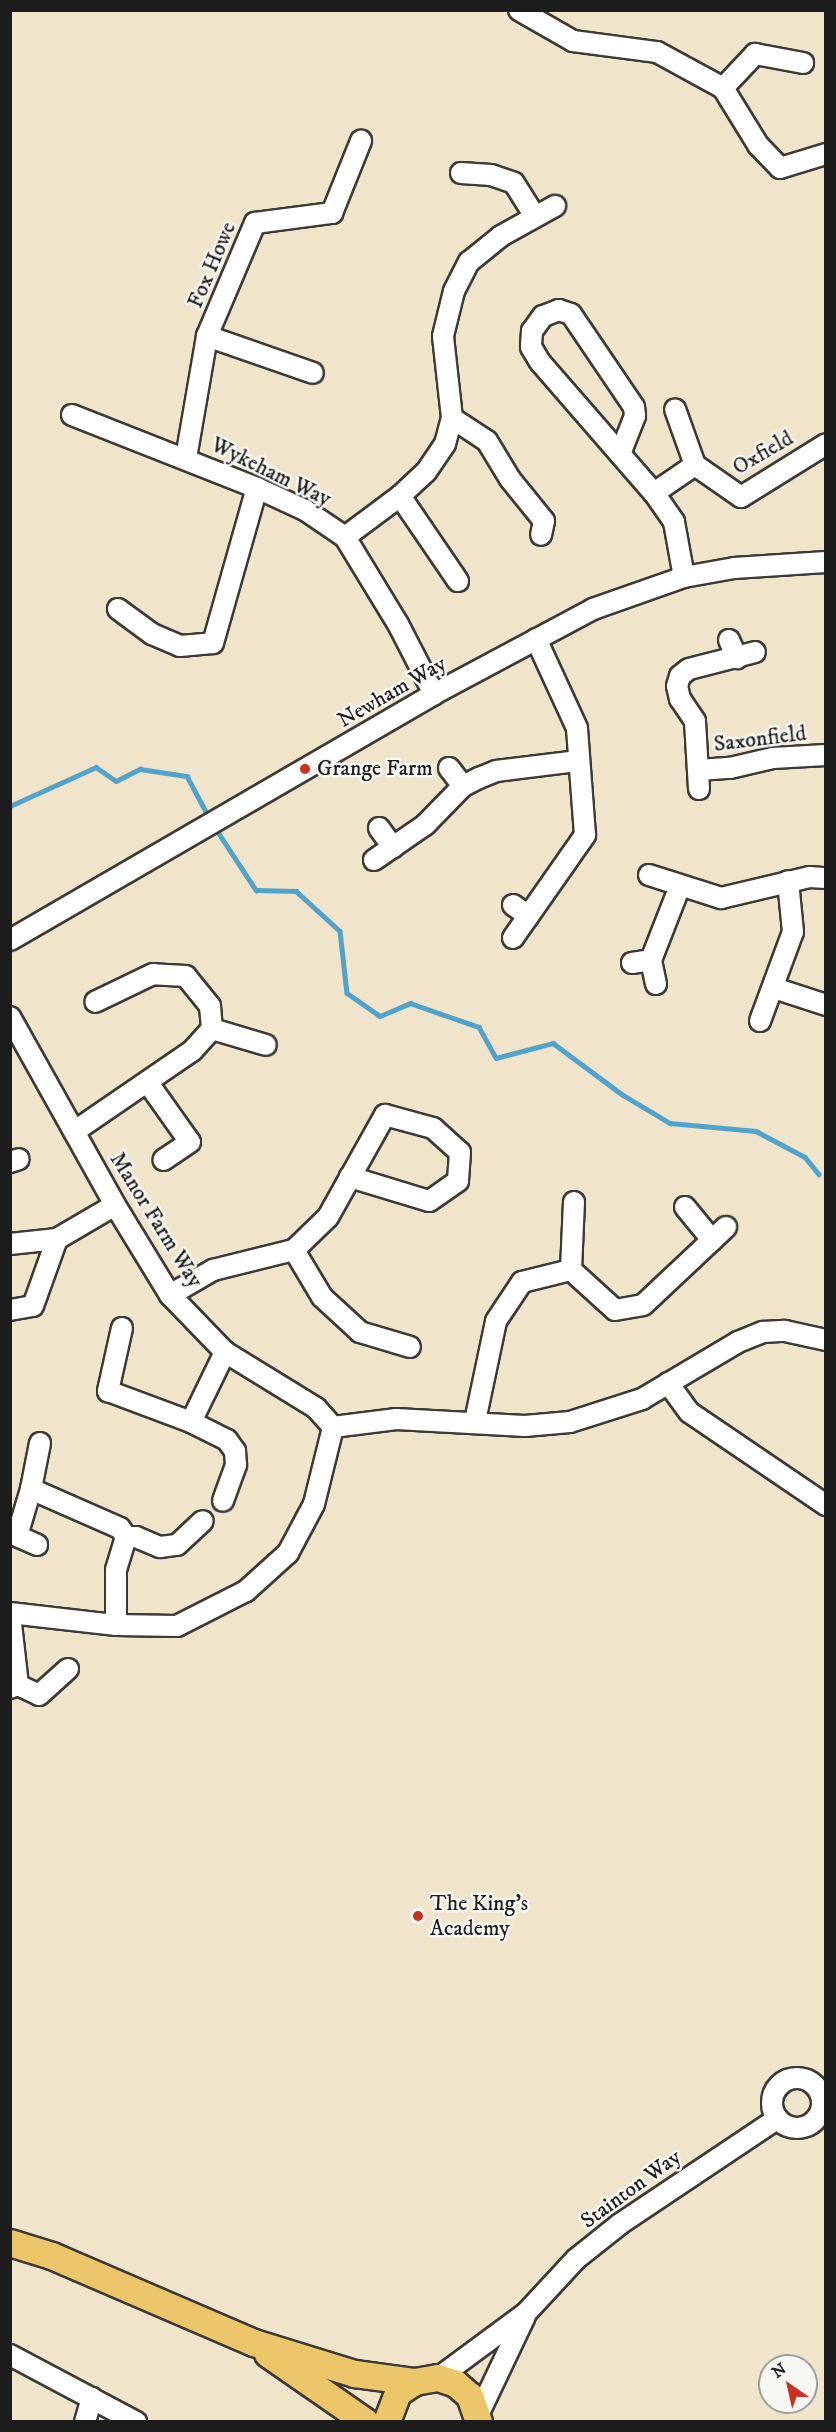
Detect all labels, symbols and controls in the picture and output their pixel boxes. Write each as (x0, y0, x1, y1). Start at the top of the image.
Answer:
street label: Fox Howe (182, 218, 242, 312)
street label: Oxfield (728, 425, 798, 481)
street label: Wykeham Way (207, 432, 335, 512)
street label: Newham Way (333, 650, 451, 734)
street label: Saxonfield (712, 720, 808, 758)
place label: Grange Farm (317, 756, 433, 782)
marker: Grange Farm (298, 762, 312, 776)
street label: Manor Farm Way (104, 1147, 208, 1293)
place label: The King's Academy (430, 1890, 528, 1942)
marker: The King's Academy (411, 1909, 425, 1923)
street label: Stainton Way (576, 2144, 686, 2234)
north arrow (758, 2354, 818, 2414)
text: N (768, 2359, 790, 2383)

